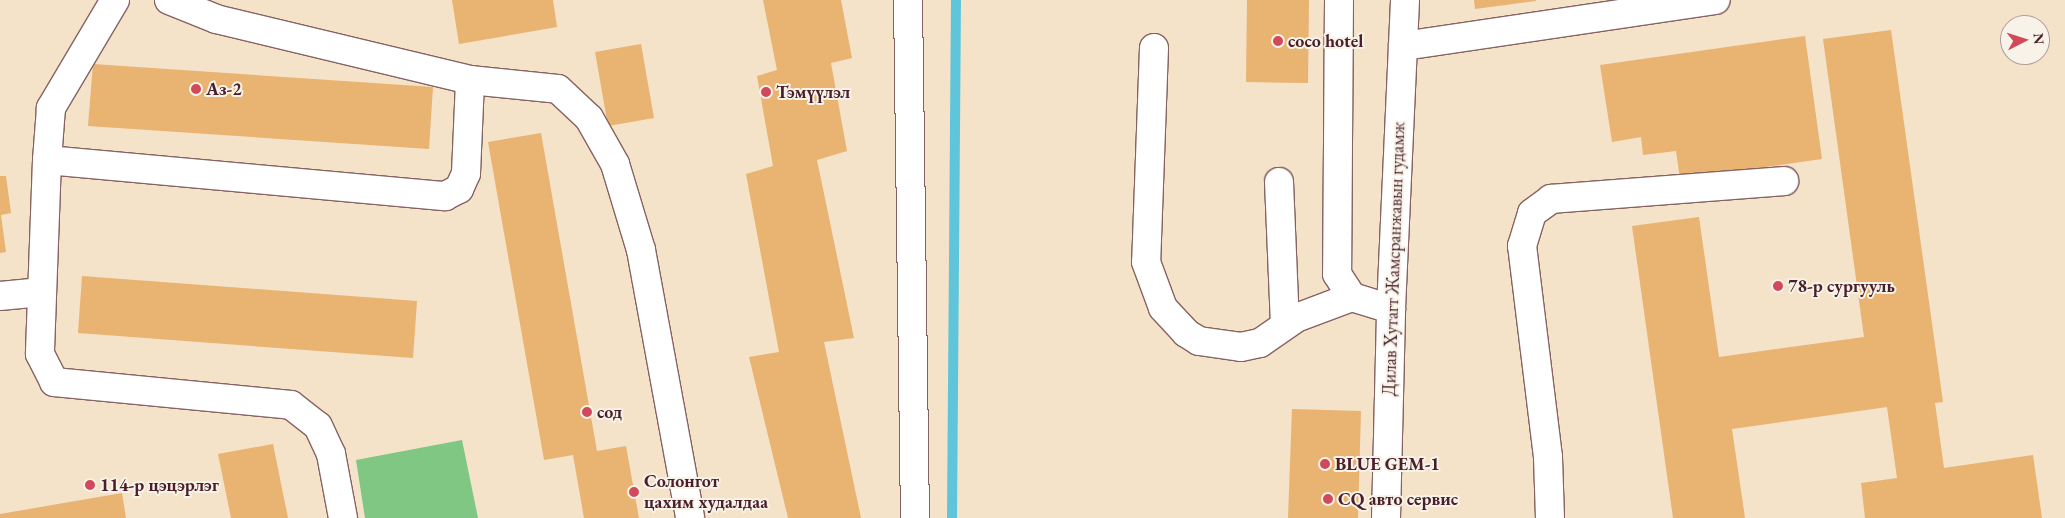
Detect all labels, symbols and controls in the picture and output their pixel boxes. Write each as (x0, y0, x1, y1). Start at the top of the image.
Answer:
north arrow (2000, 15, 2050, 65)
place label: coco hotel (1288, 30, 1363, 52)
text: N (2029, 32, 2048, 45)
marker: coco hotel (1272, 35, 1284, 47)
place label: Аз-2 (206, 78, 242, 100)
place label: Тэмүүлэл (776, 81, 850, 103)
marker: Аз-2 (190, 83, 202, 95)
marker: Тэмүүлэл (760, 86, 772, 98)
street label: Дилав Хутагт Жамсранжавын гудамж (1378, 122, 1410, 396)
place label: 78-р сургууль (1788, 275, 1895, 297)
marker: 78-р сургууль (1772, 280, 1784, 292)
place label: сод (597, 401, 622, 423)
marker: сод (581, 406, 593, 418)
place label: BLUE GEM-1 (1335, 453, 1440, 475)
marker: BLUE GEM-1 (1319, 458, 1331, 470)
place label: Солонгот цахим худалдаа (644, 471, 768, 514)
place label: 114-р цэцэрлэг (100, 474, 219, 496)
marker: 114-р цэцэрлэг (84, 479, 96, 491)
marker: Солонгот цахим худалдаа (628, 486, 640, 498)
place label: CQ авто сервис (1338, 488, 1458, 510)
marker: CQ авто сервис (1322, 493, 1334, 505)

